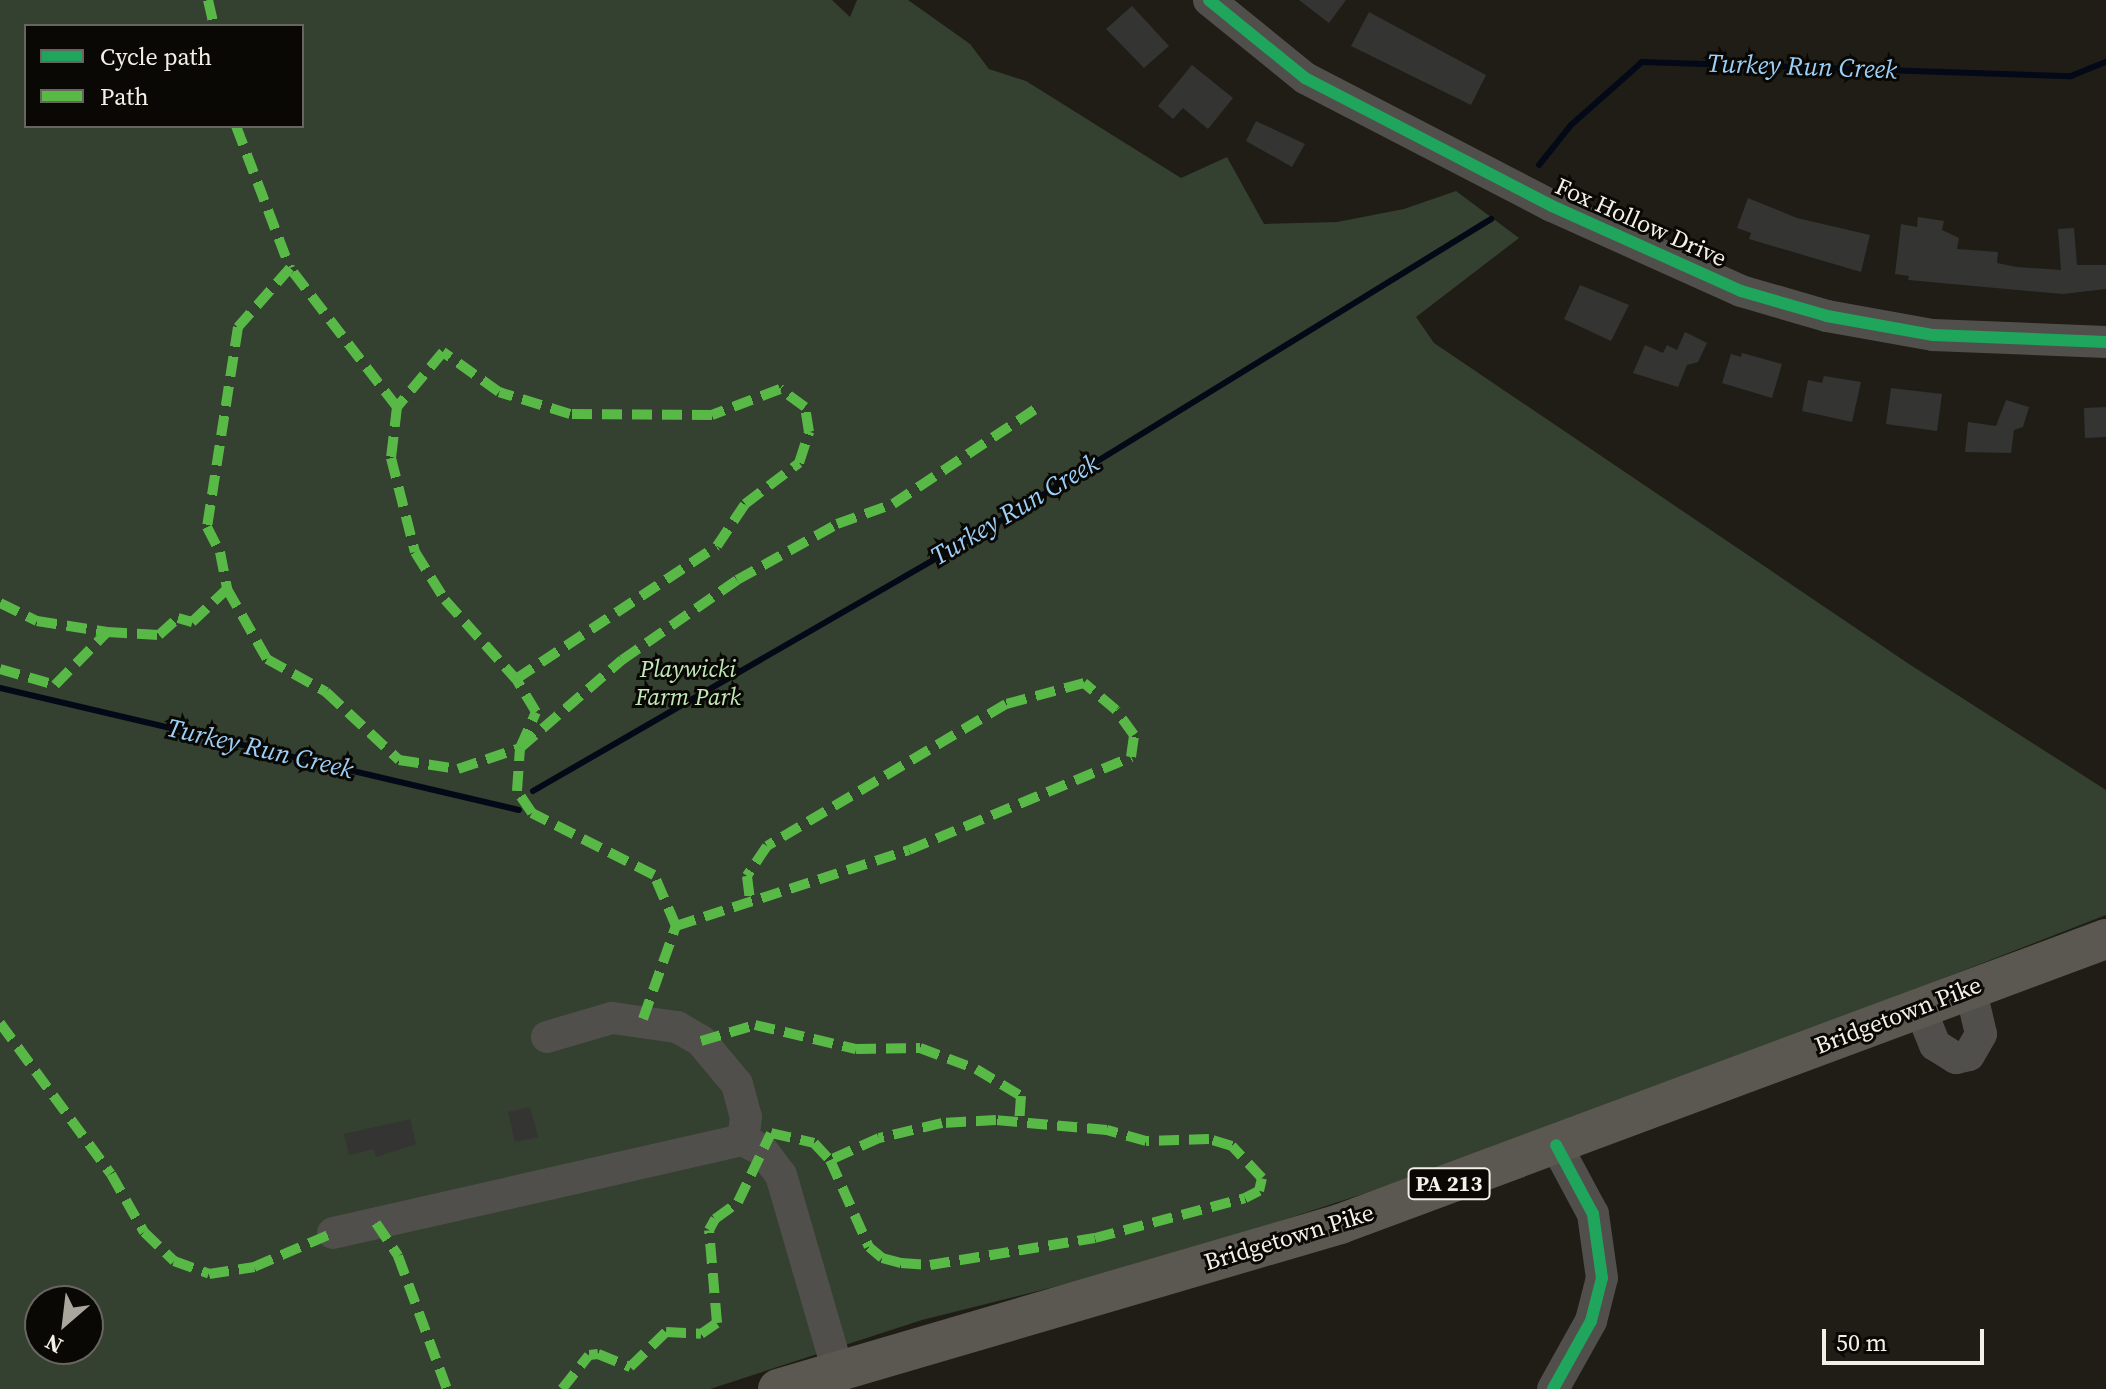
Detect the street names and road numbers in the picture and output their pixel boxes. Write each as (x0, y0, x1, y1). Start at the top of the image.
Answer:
street label: Fox Hollow Drive (1551, 171, 1731, 273)
street label: Bridgetown Pike (1811, 970, 1985, 1060)
road number: PA 213 (1407, 1166, 1491, 1202)
street label: Bridgetown Pike (1201, 1197, 1377, 1277)

